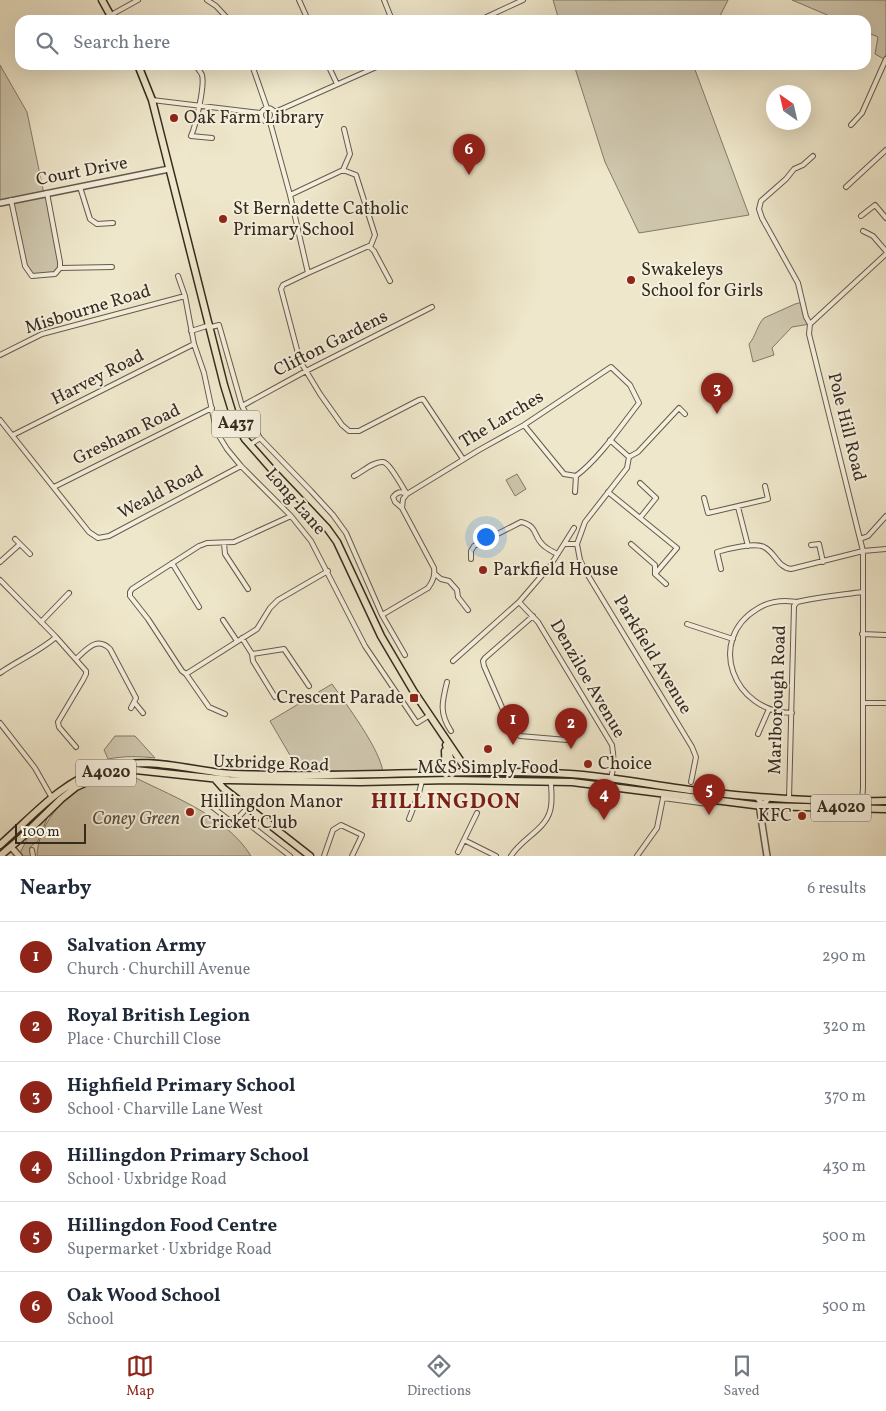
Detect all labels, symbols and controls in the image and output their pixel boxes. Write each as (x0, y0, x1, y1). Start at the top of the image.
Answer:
search box (15, 15, 871, 70)
icon: search (33, 29, 61, 57)
text: Search here (73, 30, 170, 56)
north arrow (766, 85, 811, 130)
place label: Oak Farm Library (184, 106, 324, 131)
marker: Oak Farm Library (168, 112, 180, 124)
pin: 6 (453, 134, 485, 175)
street label: Court Drive (34, 151, 130, 193)
place label: St Bernadette Catholic Primary School (233, 197, 409, 243)
marker: St Bernadette Catholic Primary School (217, 213, 229, 225)
place label: Swakeleys School for Girls (641, 258, 763, 304)
marker: Swakeleys School for Girls (625, 274, 637, 286)
street label: Misbourne Road (22, 279, 154, 341)
street label: Clifton Gardens (269, 304, 393, 384)
street label: Harvey Road (47, 344, 149, 412)
street label: Pole Hill Road (820, 370, 872, 484)
pin: 3 (701, 373, 733, 414)
street label: The Larches (455, 385, 549, 455)
street label: Gresham Road (69, 398, 185, 472)
road number: A437 (212, 410, 260, 438)
street label: Weald Road (114, 460, 208, 526)
street label: Long Lane (259, 463, 331, 541)
your location (473, 524, 499, 550)
place label: Parkfield House (493, 558, 618, 583)
marker: Parkfield House (477, 564, 489, 576)
street label: Parkfield Avenue (607, 591, 697, 719)
street label: Denziloe Avenue (543, 615, 631, 743)
street label: Marlborough Road (763, 625, 793, 775)
place label: Crescent Parade (277, 686, 404, 711)
marker: Crescent Parade (408, 692, 420, 704)
pin: 1 (497, 704, 529, 745)
pin: 2 (555, 708, 587, 749)
marker: M&S Simply Food (482, 743, 494, 755)
street label: Uxbridge Road (212, 749, 330, 779)
place label: Choice (598, 752, 652, 777)
place label: M&S Simply Food (417, 756, 559, 781)
marker: Choice (582, 758, 594, 770)
road number: A4020 (76, 760, 136, 786)
pin: 5 (693, 774, 725, 815)
pin: 4 (588, 779, 620, 820)
district label: HILLINGDON (371, 787, 521, 818)
place label: Hillingdon Manor Cricket Club (200, 790, 343, 836)
road number: A4020 (811, 794, 871, 821)
place label: KFC (758, 804, 792, 829)
marker: Hillingdon Manor Cricket Club (184, 806, 196, 818)
park label: Coney Green (92, 807, 180, 832)
marker: KFC (796, 810, 808, 822)
scale bar (15, 821, 86, 844)
text: 100 m (22, 823, 60, 842)
text: Nearby (20, 874, 91, 903)
text: 6 results (807, 878, 866, 900)
text: Salvation Army (67, 933, 206, 959)
text: 1 (33, 946, 39, 968)
text: 290 m (822, 946, 866, 968)
text: Church · Churchill Avenue (67, 959, 250, 981)
text: Royal British Legion (67, 1003, 250, 1029)
text: 2 (32, 1016, 40, 1038)
text: 320 m (822, 1016, 866, 1038)
text: Place · Churchill Close (67, 1029, 221, 1051)
text: Highfield Primary School (67, 1073, 295, 1099)
text: 3 (32, 1086, 40, 1108)
text: 370 m (824, 1086, 866, 1108)
text: School · Charville Lane West (67, 1099, 263, 1121)
text: Hillingdon Primary School (67, 1143, 309, 1169)
text: 4 (31, 1156, 41, 1178)
text: 430 m (822, 1156, 866, 1178)
text: School · Uxbridge Road (67, 1169, 227, 1191)
text: Hillingdon Food Centre (67, 1213, 277, 1239)
text: 5 (32, 1226, 40, 1248)
text: 500 m (822, 1226, 866, 1248)
text: Supermarket · Uxbridge Road (67, 1239, 272, 1261)
text: Oak Wood School (67, 1283, 220, 1309)
text: 6 (32, 1296, 40, 1318)
text: 500 m (822, 1296, 866, 1318)
text: School (67, 1309, 114, 1331)
tab: Map (126, 1352, 154, 1401)
tab: Directions (407, 1352, 471, 1401)
tab: Saved (724, 1352, 760, 1401)

